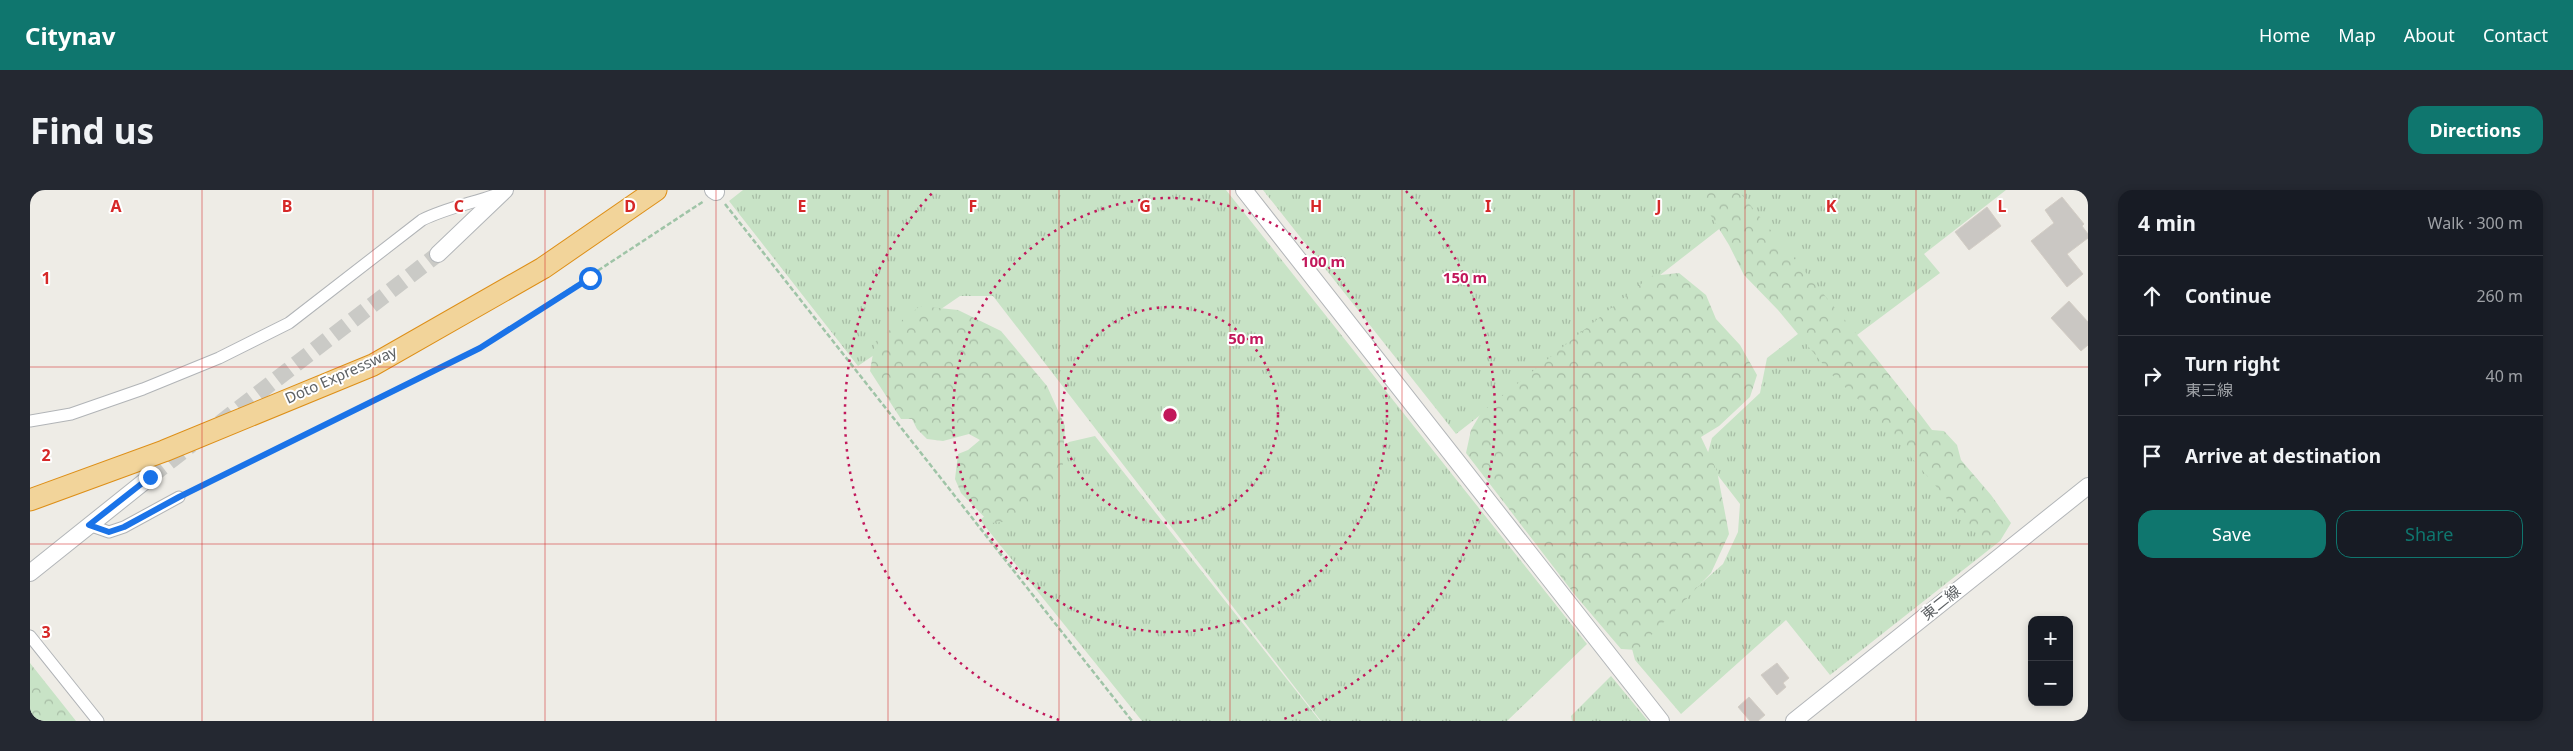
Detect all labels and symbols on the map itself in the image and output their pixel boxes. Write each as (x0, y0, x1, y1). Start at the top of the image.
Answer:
text: A (110, 195, 122, 217)
text: B (282, 195, 292, 217)
text: C (454, 195, 464, 217)
text: D (624, 195, 636, 217)
text: E (798, 195, 807, 217)
text: F (969, 195, 977, 217)
text: G (1139, 195, 1151, 217)
text: H (1310, 195, 1322, 217)
text: I (1485, 195, 1491, 217)
text: J (1654, 195, 1662, 217)
text: K (1826, 195, 1837, 217)
text: L (1998, 195, 2007, 217)
text: 100 m (1301, 251, 1345, 271)
text: 1 (41, 267, 51, 289)
route start (579, 267, 602, 290)
text: 150 m (1443, 267, 1487, 287)
text: 50 m (1228, 328, 1264, 348)
street label: Doto Expressway (281, 340, 400, 408)
centre of rings (1161, 406, 1179, 424)
text: 2 (41, 444, 51, 466)
route end (139, 466, 162, 489)
street label: 東二線 (1917, 580, 1964, 624)
text: 3 (41, 621, 51, 643)

